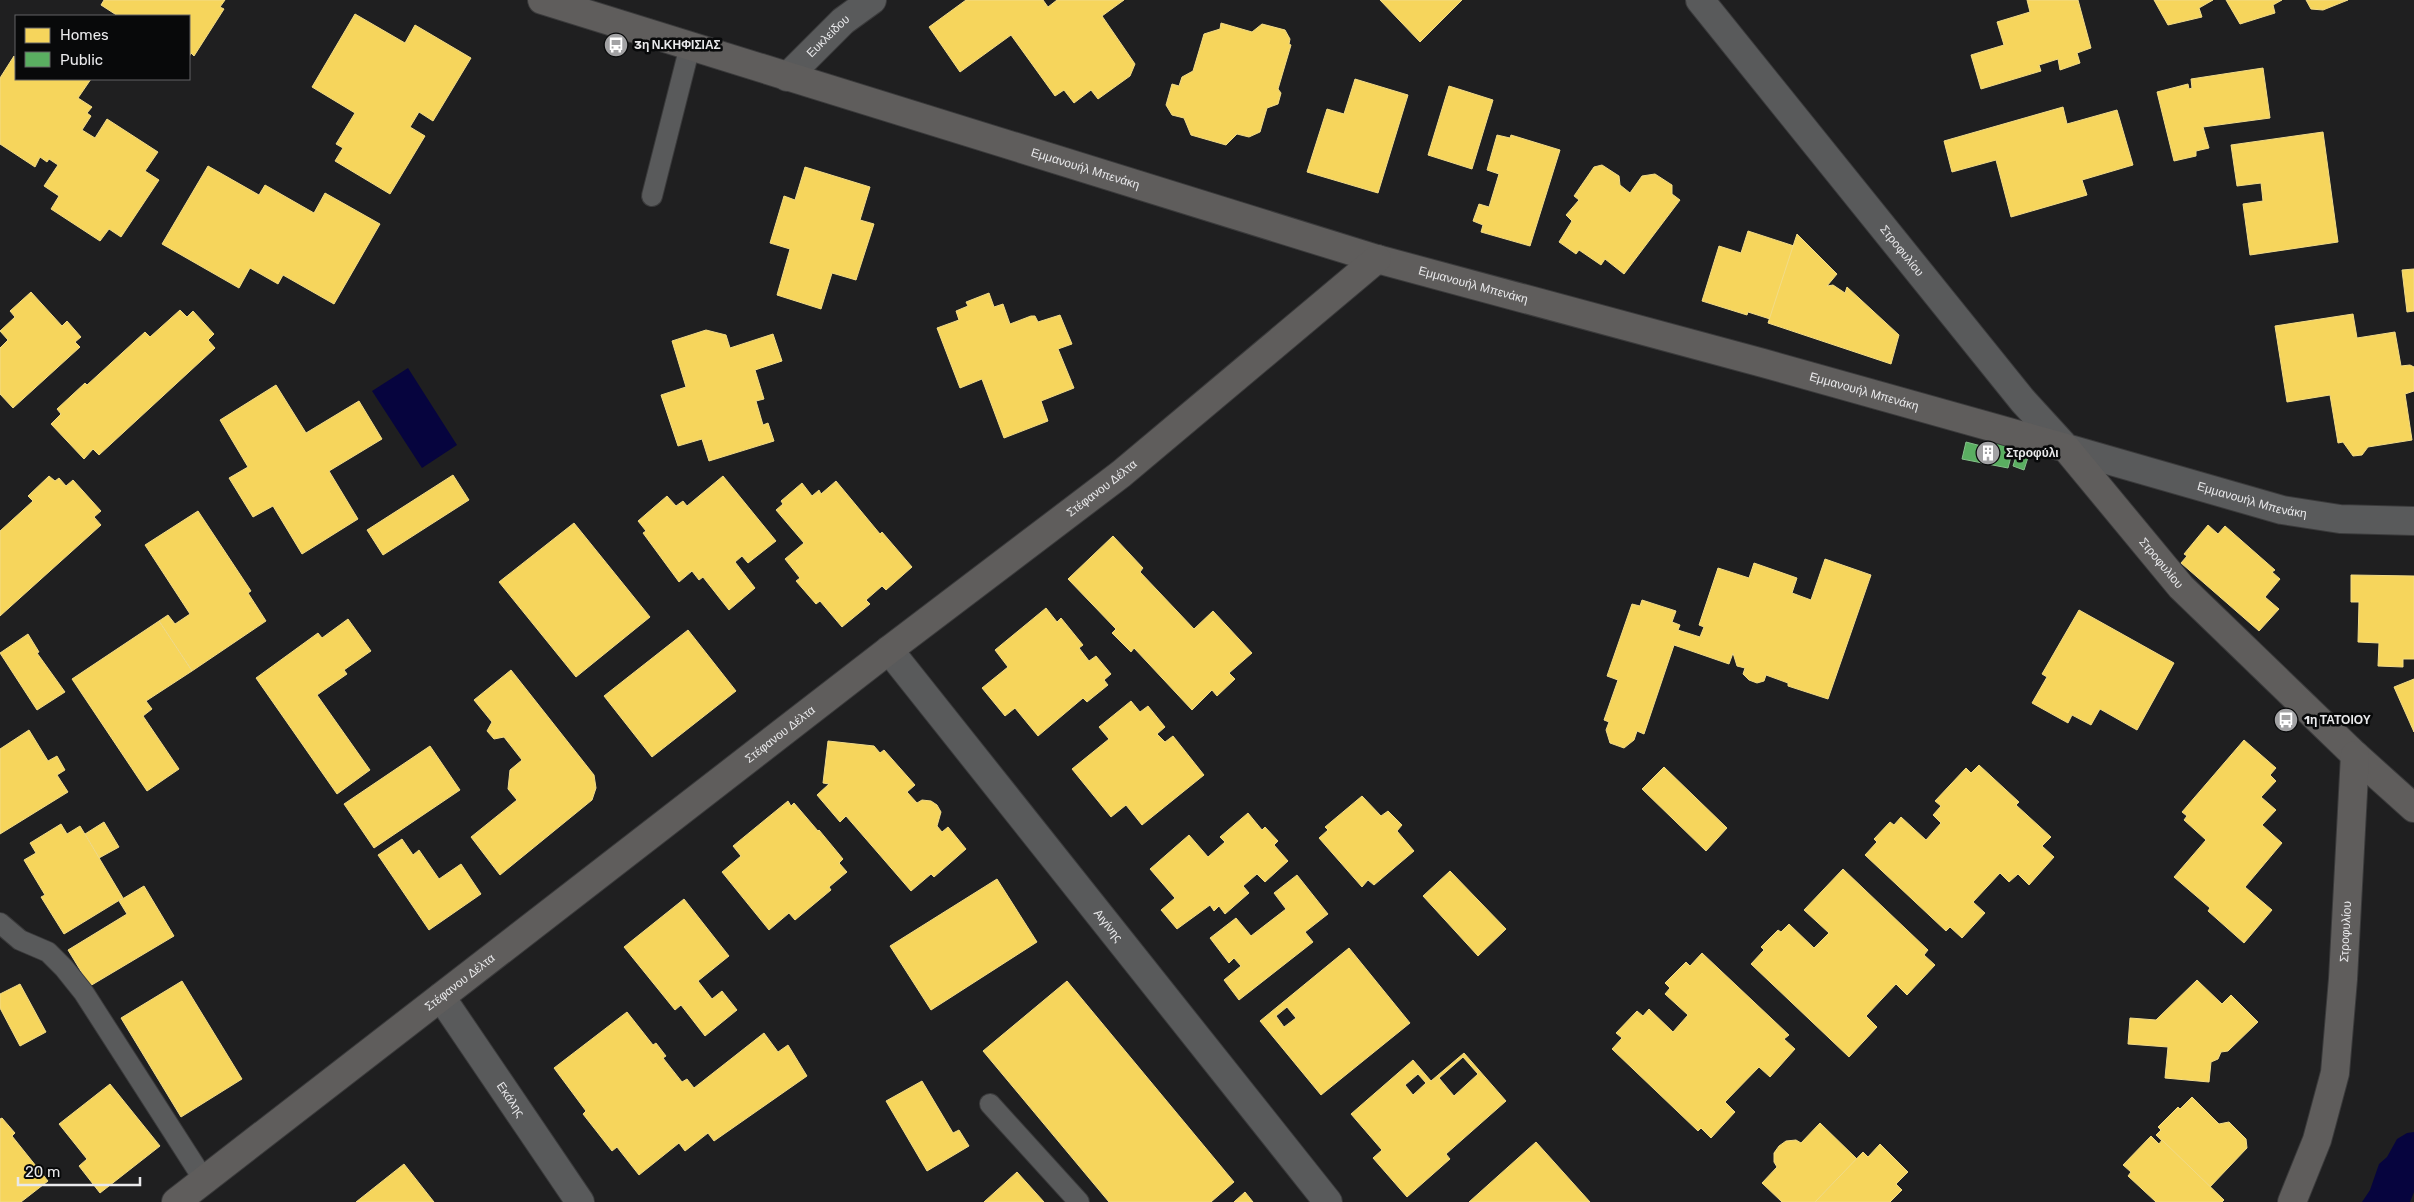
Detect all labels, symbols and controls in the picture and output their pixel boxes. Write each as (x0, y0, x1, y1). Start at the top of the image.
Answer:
street label: Ευκλείδου (804, 12, 852, 60)
legend (15, 15, 190, 80)
text: Homes (60, 26, 109, 44)
bus stop icon: 3η Ν.ΚΗΦΙΣΙΑΣ (603, 32, 629, 58)
place label: 3η Ν.ΚΗΦΙΣΙΑΣ (634, 38, 721, 52)
text: Public (60, 51, 103, 69)
street label: Εμμανουήλ Μπενάκη (1029, 145, 1141, 192)
street label: Στροφυλίου (1877, 222, 1927, 279)
street label: Εμμανουήλ Μπενάκη (1417, 263, 1530, 306)
street label: Εμμανουήλ Μπενάκη (1808, 369, 1920, 413)
building icon: Στροφύλι (1975, 440, 2001, 466)
place label: Στροφύλι (2006, 446, 2059, 460)
street label: Στέφανου Δέλτα (1064, 457, 1140, 520)
street label: Εμμανουήλ Μπενάκη (2196, 479, 2308, 521)
street label: Στροφυλίου (2136, 535, 2186, 591)
street label: Στέφανου Δέλτα (742, 703, 818, 766)
bus stop icon: 1η ΤΑΤΟΙΟΥ (2273, 707, 2299, 733)
place label: 1η ΤΑΤΟΙΟΥ (2304, 713, 2371, 727)
street label: Στροφυλίου (2337, 901, 2354, 963)
street label: Αιγίνης (1091, 906, 1125, 945)
street label: Στέφανου Δέλτα (422, 951, 498, 1014)
street label: Εκάλης (494, 1079, 528, 1120)
scale bar (18, 1154, 140, 1186)
text: 20 m (25, 1163, 60, 1181)

